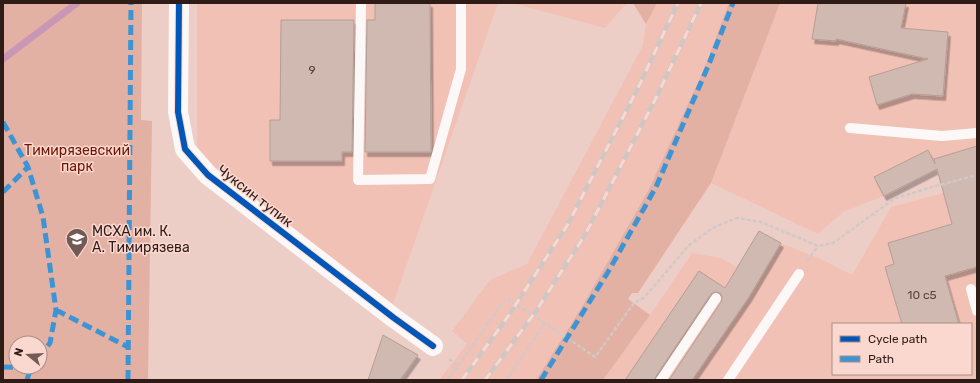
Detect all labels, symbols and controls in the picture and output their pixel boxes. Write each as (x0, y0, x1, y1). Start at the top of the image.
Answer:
house number: 9 (308, 63, 316, 77)
park label: Тимирязевский парк (24, 142, 130, 175)
street label: Чуксин тупик (214, 161, 297, 231)
place label: МСХА им. К. А. Тимирязева (92, 223, 190, 256)
school or university icon: МСХА им. К. А. Тимирязева (64, 226, 90, 259)
house number: 10 с5 (907, 288, 937, 302)
legend (832, 323, 972, 375)
text: Cycle path (868, 332, 927, 346)
north arrow (8, 335, 48, 375)
text: N (12, 346, 26, 358)
text: Path (868, 352, 894, 366)

